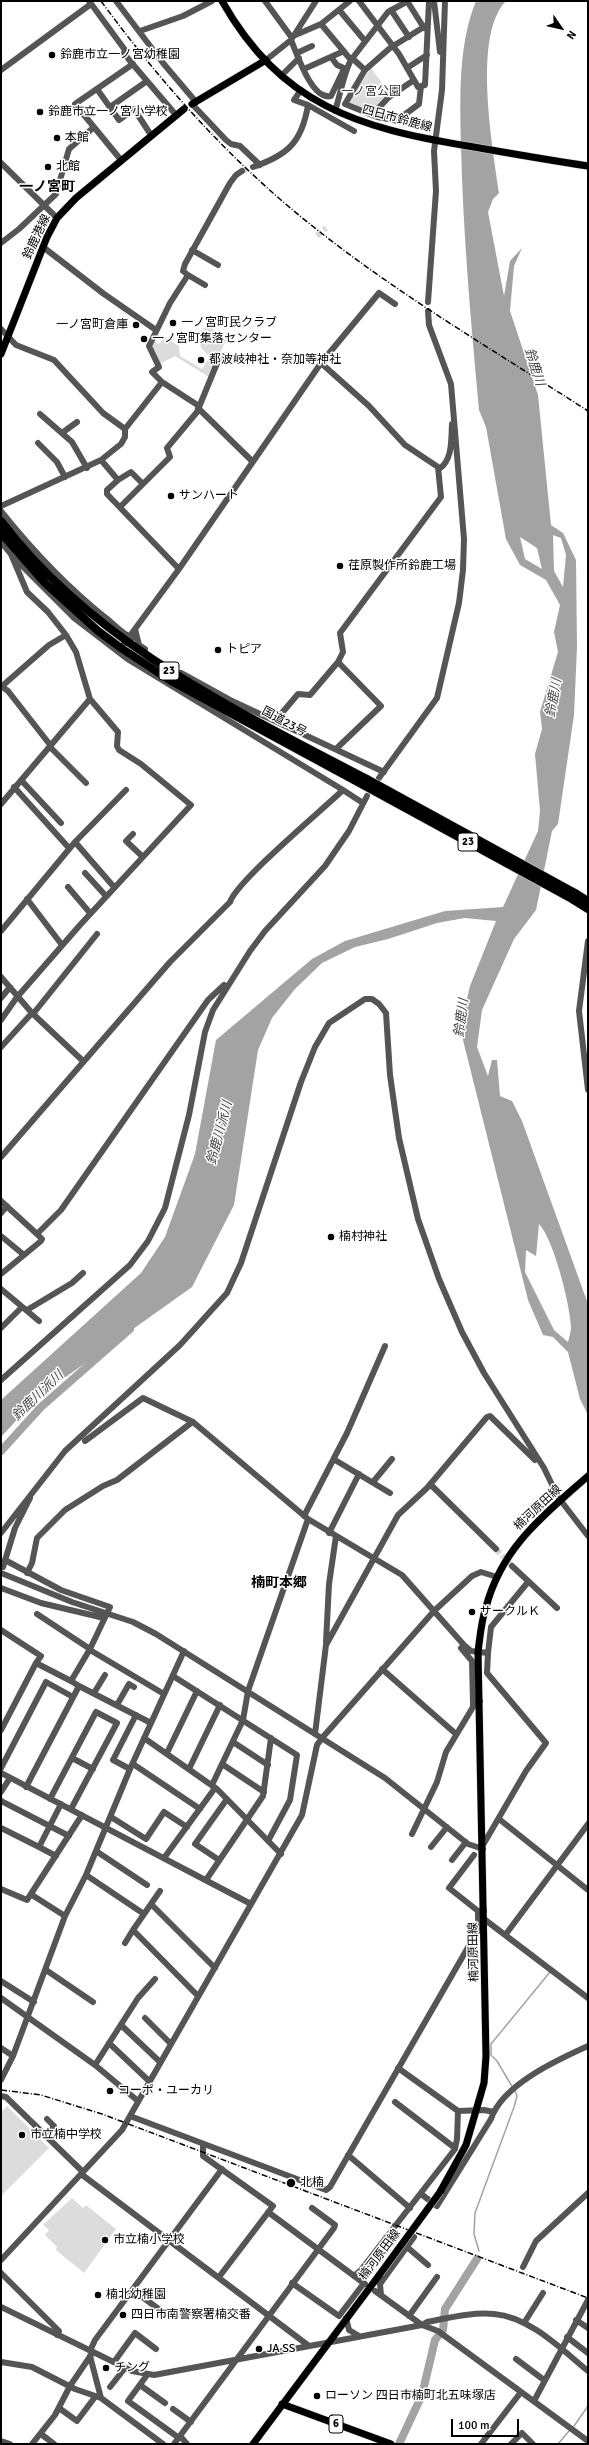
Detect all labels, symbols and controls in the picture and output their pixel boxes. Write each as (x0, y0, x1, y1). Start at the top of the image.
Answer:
north arrow (541, 8, 581, 48)
text: N (564, 28, 579, 42)
place label: 鈴鹿市立一ノ宮幼稚園 (60, 48, 180, 62)
marker: 鈴鹿市立一ノ宮幼稚園 (47, 50, 57, 60)
park label: 一ノ宮公園 (341, 85, 401, 99)
street label: 四日市鈴鹿線 (360, 103, 434, 135)
place label: 鈴鹿市立一ノ宮小学校 (48, 105, 168, 119)
marker: 鈴鹿市立一ノ宮小学校 (35, 107, 45, 117)
place label: 本館 (65, 131, 89, 145)
marker: 本館 (52, 133, 62, 143)
place label: 北館 (56, 160, 80, 174)
marker: 北館 (43, 162, 53, 172)
district label: 一ノ宮町 (19, 179, 75, 195)
street label: 鈴鹿港線 (20, 212, 54, 262)
place label: 一ノ宮町民クラブ (181, 316, 277, 330)
place label: 一ノ宮町倉庫 (56, 318, 128, 332)
marker: 一ノ宮町民クラブ (168, 318, 178, 328)
marker: 一ノ宮町倉庫 (131, 320, 141, 330)
place label: 一ノ宮町集落センター (152, 332, 272, 346)
marker: 一ノ宮町集落センター (139, 334, 149, 344)
water label: 鈴鹿川 (521, 346, 547, 388)
place label: 都波岐神社・奈加等神社 (209, 353, 341, 367)
marker: 都波岐神社・奈加等神社 (196, 355, 206, 365)
place label: サンハート (179, 489, 239, 503)
marker: サンハート (166, 491, 176, 501)
place label: 荏原製作所鈴鹿工場 (348, 559, 456, 573)
marker: 荏原製作所鈴鹿工場 (335, 561, 345, 571)
place label: トピア (226, 643, 262, 657)
marker: トピア (213, 645, 223, 655)
road number: 23 (159, 662, 179, 680)
water label: 鈴鹿川 (543, 677, 565, 719)
street label: 国道23号 (259, 704, 309, 740)
road number: 23 (458, 833, 478, 851)
water label: 鈴鹿川 (452, 998, 472, 1038)
water label: 鈴鹿川派川 (204, 1100, 236, 1166)
place label: 楠村神社 (339, 1230, 387, 1244)
marker: 楠村神社 (326, 1232, 336, 1242)
water label: 鈴鹿川派川 (9, 1368, 67, 1424)
street label: 楠河原田線 (511, 1482, 565, 1534)
district label: 楠町本郷 (251, 1575, 307, 1591)
place label: サークルＫ (480, 1605, 540, 1619)
marker: サークルＫ (467, 1607, 477, 1617)
street label: 楠河原田線 (466, 1922, 482, 1982)
place label: コーポ・ユーカリ (118, 2084, 214, 2098)
marker: コーポ・ユーカリ (105, 2086, 115, 2096)
place label: 市立楠中学校 (30, 2128, 102, 2142)
marker: 市立楠中学校 (17, 2130, 27, 2140)
place label: 北楠 (300, 2176, 324, 2190)
marker: 北楠 (285, 2177, 297, 2189)
street label: 楠河原田線 (356, 2227, 404, 2283)
place label: 市立楠小学校 (113, 2233, 185, 2247)
marker: 市立楠小学校 (100, 2235, 110, 2245)
place label: 楠北幼稚園 (106, 2288, 166, 2302)
marker: 楠北幼稚園 (93, 2290, 103, 2300)
place label: 四日市南警察署楠交番 (131, 2308, 251, 2322)
marker: 四日市南警察署楠交番 (118, 2310, 128, 2320)
place label: JA SS (267, 2342, 295, 2356)
marker: JA SS (254, 2344, 264, 2354)
place label: チング (114, 2361, 150, 2375)
marker: チング (101, 2363, 111, 2373)
place label: ローソン 四日市楠町北五味塚店 (325, 2389, 496, 2403)
marker: ローソン 四日市楠町北五味塚店 (312, 2391, 322, 2401)
scale bar (453, 2411, 521, 2437)
road number: 6 (329, 2415, 343, 2433)
text: 100 m (458, 2418, 490, 2433)

